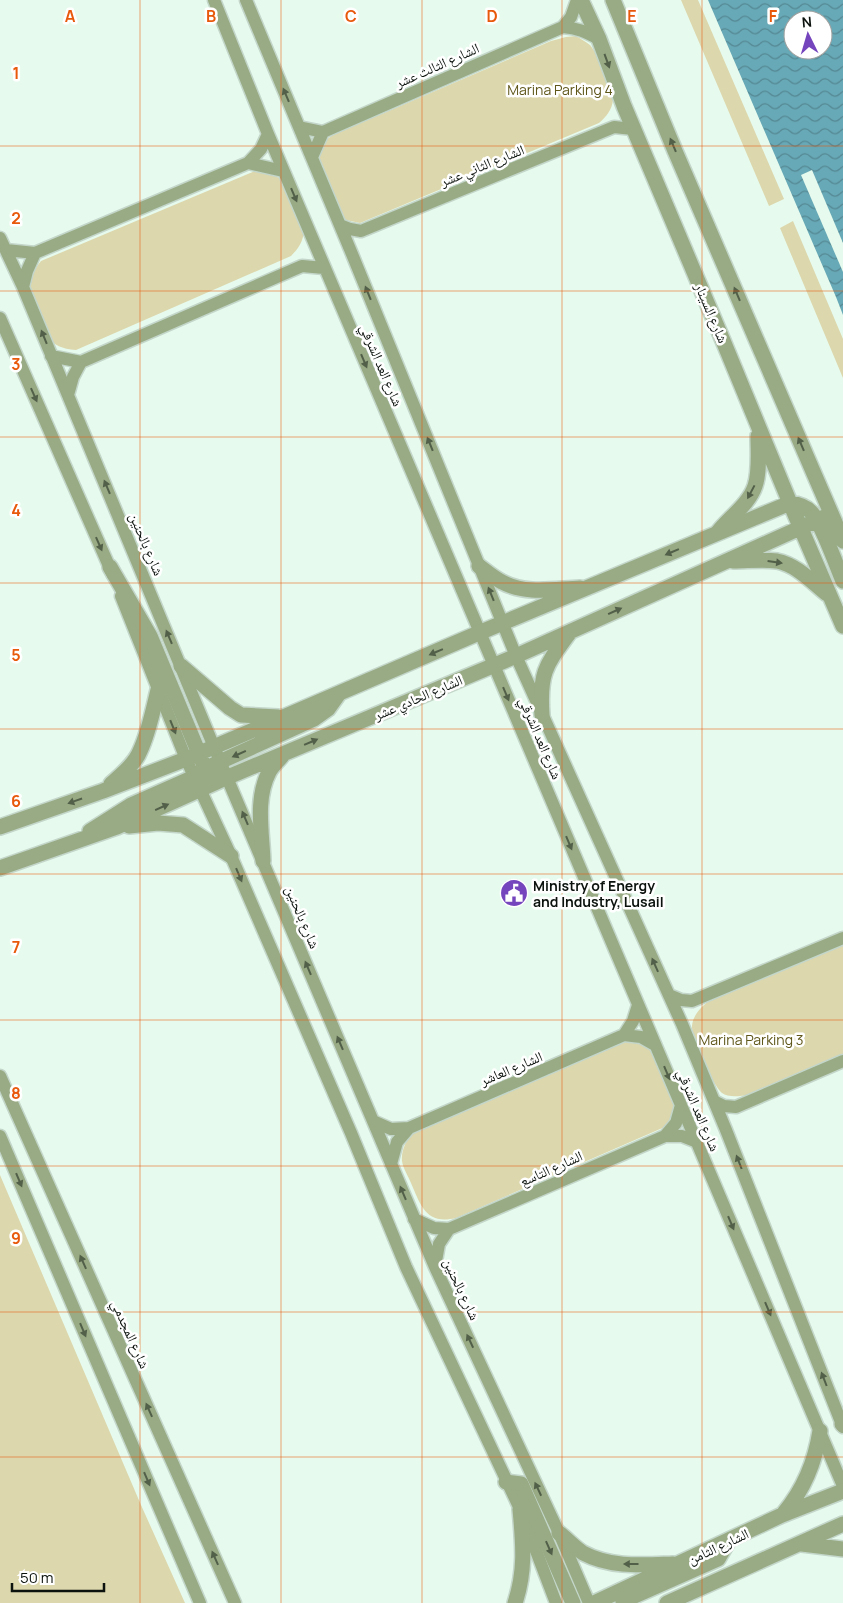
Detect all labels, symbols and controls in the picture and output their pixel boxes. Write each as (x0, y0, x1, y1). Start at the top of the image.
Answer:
text: A (65, 5, 76, 27)
text: B (206, 5, 216, 27)
text: C (345, 5, 357, 27)
text: D (486, 5, 498, 27)
text: E (627, 5, 637, 27)
text: F (769, 5, 778, 27)
north arrow (783, 10, 833, 60)
text: N (801, 12, 813, 31)
street label: الشارع الثالث عشر (391, 38, 482, 93)
one-way arrow (603, 54, 611, 69)
text: 1 (12, 62, 20, 84)
park label: Marina Parking 4 (507, 80, 613, 99)
one-way arrow (282, 87, 290, 102)
one-way arrow (669, 137, 677, 152)
street label: الشارع الثاني عشر (436, 140, 528, 193)
one-way arrow (290, 188, 298, 202)
text: 2 (11, 207, 21, 229)
street label: شارع السينار (690, 279, 733, 346)
one-way arrow (364, 286, 372, 300)
one-way arrow (733, 286, 741, 301)
street label: شارع العد الشرقي (354, 321, 408, 410)
one-way arrow (40, 329, 48, 344)
text: 3 (11, 353, 21, 375)
one-way arrow (361, 354, 369, 368)
one-way arrow (30, 388, 38, 402)
one-way arrow (425, 437, 433, 451)
one-way arrow (797, 437, 805, 451)
one-way arrow (102, 480, 110, 494)
one-way arrow (747, 484, 755, 499)
text: 4 (11, 499, 21, 521)
street label: شارع بالحنين (124, 510, 169, 579)
one-way arrow (96, 537, 104, 551)
one-way arrow (665, 549, 679, 557)
one-way arrow (768, 558, 784, 566)
one-way arrow (487, 586, 495, 601)
one-way arrow (608, 607, 622, 615)
one-way arrow (165, 630, 173, 644)
text: 5 (11, 644, 21, 666)
one-way arrow (429, 648, 443, 656)
street label: الشارع الحادي عشر (370, 670, 466, 727)
one-way arrow (502, 687, 510, 702)
street label: شارع العد الشرقي (513, 694, 567, 783)
one-way arrow (169, 720, 177, 735)
one-way arrow (304, 738, 318, 746)
one-way arrow (232, 750, 246, 758)
text: 6 (11, 790, 21, 812)
one-way arrow (67, 798, 82, 805)
one-way arrow (155, 802, 169, 810)
one-way arrow (240, 811, 248, 825)
one-way arrow (566, 836, 574, 850)
one-way arrow (236, 868, 244, 882)
place label: Ministry of Energy and Industry, Lusail (533, 876, 664, 911)
public building icon: Ministry of Energy and Industry, Lusail (499, 878, 529, 908)
street label: شارع بالحنين (280, 883, 325, 952)
text: 7 (12, 936, 20, 958)
one-way arrow (650, 958, 658, 972)
one-way arrow (304, 960, 312, 975)
park label: Marina Parking 3 (698, 1030, 804, 1049)
one-way arrow (336, 1035, 344, 1050)
street label: الشارع العاشر (476, 1046, 546, 1091)
one-way arrow (664, 1066, 672, 1080)
street label: شارع العد الشرقي (671, 1066, 725, 1155)
text: 8 (11, 1082, 21, 1104)
street label: الشارع التاسع (517, 1146, 586, 1191)
one-way arrow (735, 1155, 742, 1170)
one-way arrow (16, 1173, 24, 1188)
one-way arrow (399, 1186, 407, 1200)
one-way arrow (727, 1216, 735, 1231)
text: 9 (11, 1227, 21, 1249)
one-way arrow (78, 1255, 86, 1269)
street label: شارع بالحنين (438, 1255, 485, 1324)
street label: شارع المجدمي (105, 1297, 155, 1372)
one-way arrow (764, 1302, 772, 1316)
one-way arrow (79, 1323, 87, 1338)
one-way arrow (465, 1334, 473, 1348)
one-way arrow (820, 1371, 828, 1386)
one-way arrow (144, 1403, 152, 1417)
one-way arrow (143, 1472, 151, 1486)
one-way arrow (534, 1481, 543, 1496)
street label: الشارع الثامن (684, 1524, 752, 1569)
one-way arrow (545, 1541, 553, 1555)
one-way arrow (211, 1551, 219, 1565)
scale bar (12, 1560, 105, 1592)
one-way arrow (623, 1560, 639, 1568)
text: 50 m (20, 1567, 54, 1588)

